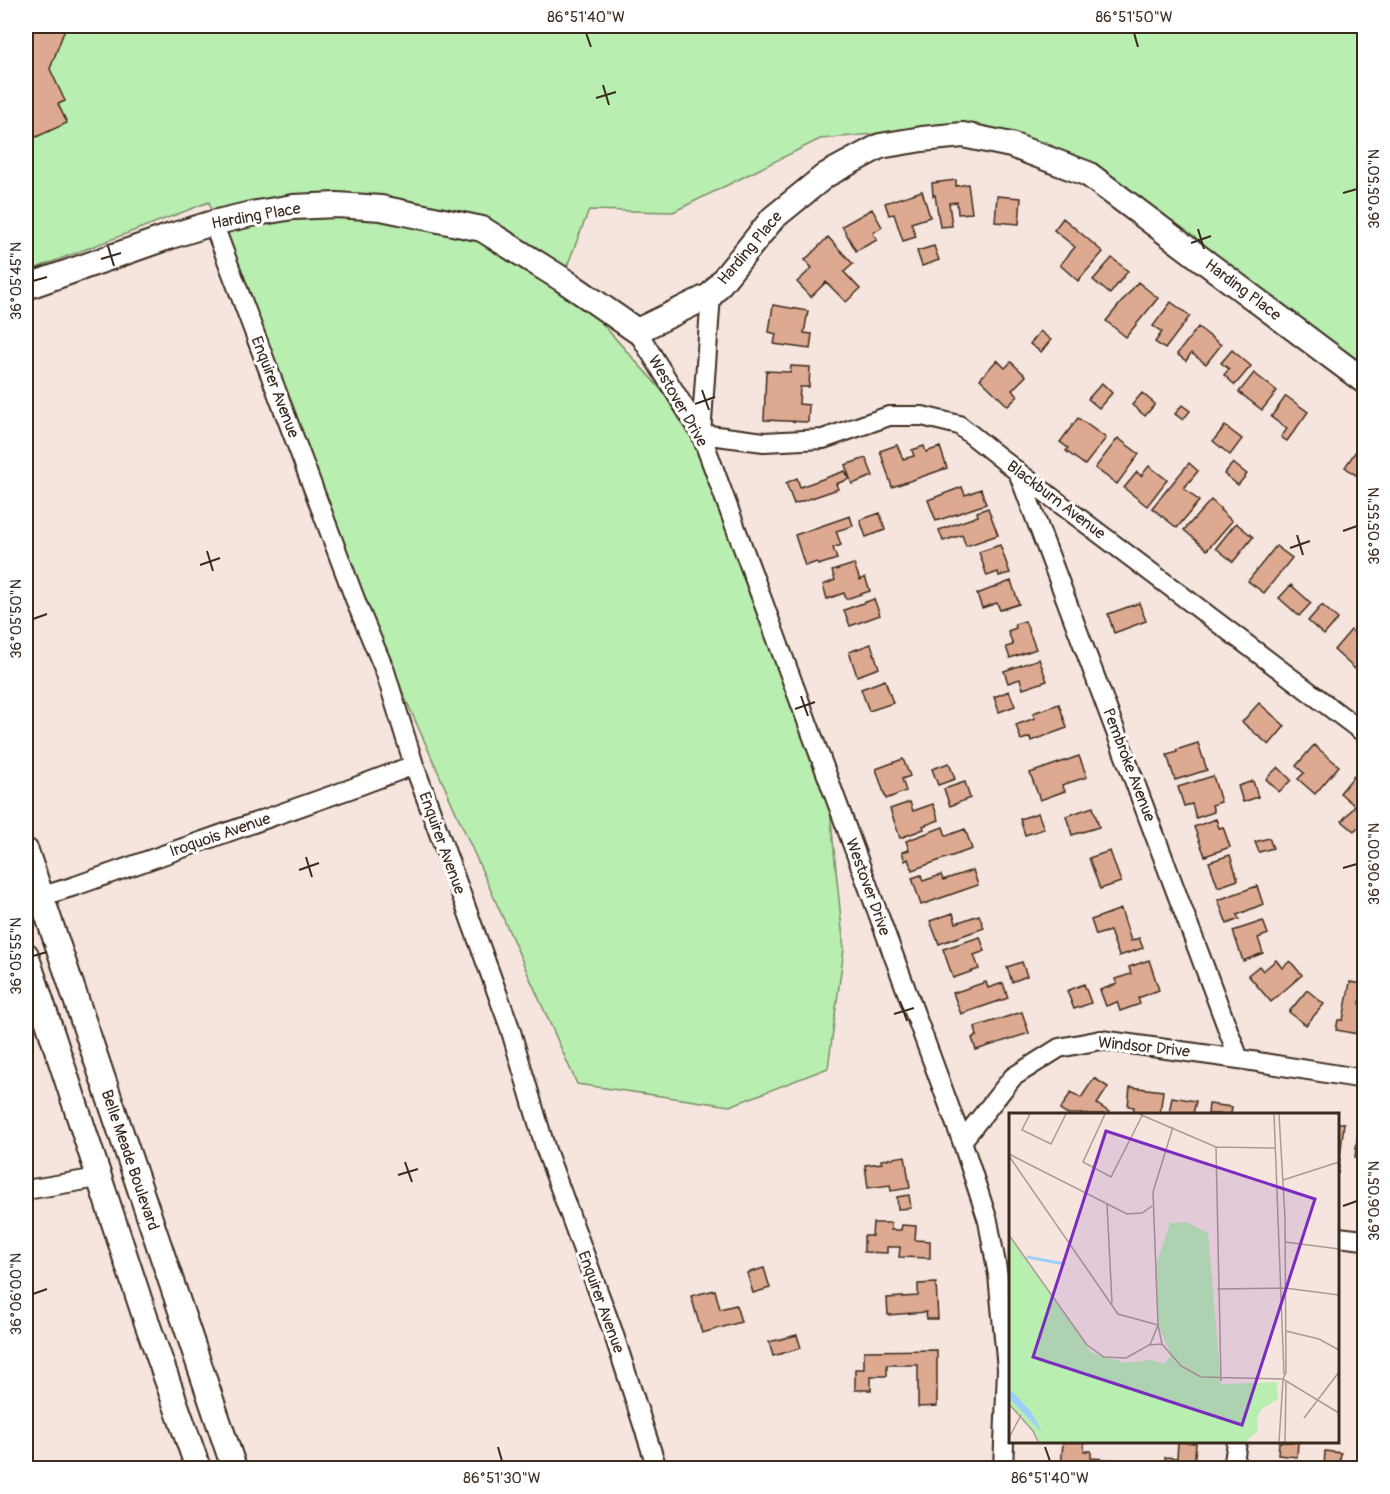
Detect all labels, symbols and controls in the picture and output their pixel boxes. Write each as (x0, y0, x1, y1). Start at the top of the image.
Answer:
text: 86°51'40"W (547, 8, 625, 27)
text: 86°51'50"W (1095, 8, 1173, 27)
text: 36°05'50"N (1365, 149, 1384, 229)
street label: Harding Place (210, 198, 302, 234)
street label: Harding Place (713, 207, 787, 289)
text: 36°05'45"N (7, 242, 26, 320)
street label: Harding Place (1201, 255, 1285, 325)
street label: Enquirer Avenue (246, 333, 304, 441)
street label: Westover Drive (644, 352, 712, 450)
street label: Blackburn Avenue (1003, 456, 1109, 544)
text: 36°05'55"N (1365, 487, 1384, 565)
text: 36°05'50"N (7, 579, 26, 659)
street label: Pembroke Avenue (1098, 705, 1160, 825)
street label: Enquirer Avenue (414, 789, 470, 897)
street label: Iroquois Avenue (167, 808, 273, 862)
text: 36°06'00"N (1365, 823, 1384, 905)
street label: Westover Drive (841, 836, 895, 939)
text: 36°05'55"N (7, 917, 26, 995)
street label: Windsor Drive (1097, 1032, 1191, 1062)
street label: Belle Meade Boulevard (97, 1087, 163, 1233)
inset map (1009, 1113, 1339, 1443)
text: 36°06'05"N (1365, 1161, 1384, 1241)
street label: Enquirer Avenue (573, 1248, 629, 1356)
text: 36°06'00"N (7, 1253, 26, 1335)
text: 86°51'30"W (463, 1469, 541, 1488)
text: 86°51'40"W (1011, 1469, 1089, 1488)

